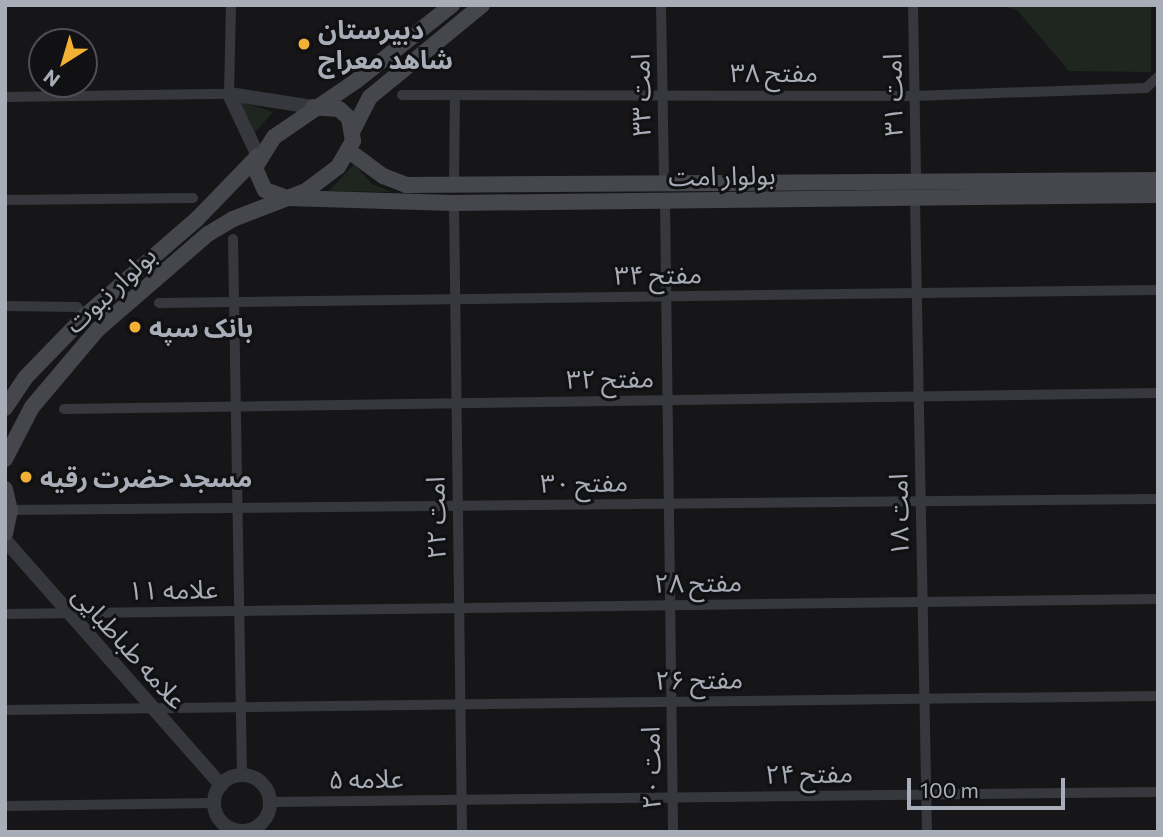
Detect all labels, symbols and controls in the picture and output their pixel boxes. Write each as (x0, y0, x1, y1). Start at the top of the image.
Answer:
place label: دبیرستان شاهد معراج (318, 13, 453, 74)
north arrow (28, 28, 98, 98)
marker: دبیرستان شاهد معراج (296, 36, 312, 52)
street label: امت ۳۳ (624, 53, 656, 137)
street label: امت ۳۱ (876, 53, 908, 137)
street label: مفتح ۳۸ (730, 56, 818, 88)
text: N (39, 65, 64, 92)
street label: بولوار امت (668, 158, 776, 192)
street label: بولوار نبوت (58, 239, 162, 339)
street label: مفتح ۳۴ (614, 258, 702, 290)
place label: بانک سپه (149, 311, 253, 343)
marker: بانک سپه (127, 319, 143, 335)
street label: مفتح ۳۲ (566, 362, 654, 394)
place label: مسجد حضرت رقیه (40, 461, 252, 493)
street label: مفتح ۳۰ (540, 466, 628, 498)
marker: مسجد حضرت رقیه (18, 469, 34, 485)
street label: امت ۱۸ (882, 473, 914, 557)
street label: امت ۲۲ (419, 476, 451, 560)
street label: مفتح ۲۸ (654, 566, 742, 598)
street label: علامه ۱۱ (128, 573, 218, 605)
street label: علامه طباطبایی (67, 579, 193, 715)
street label: مفتح ۲۶ (655, 663, 743, 695)
street label: امت ۲۰ (634, 726, 666, 810)
street label: مفتح ۲۴ (765, 757, 853, 789)
street label: علامه ۵ (328, 762, 404, 794)
scale bar (911, 764, 1068, 808)
text: 100 m (920, 777, 979, 802)

